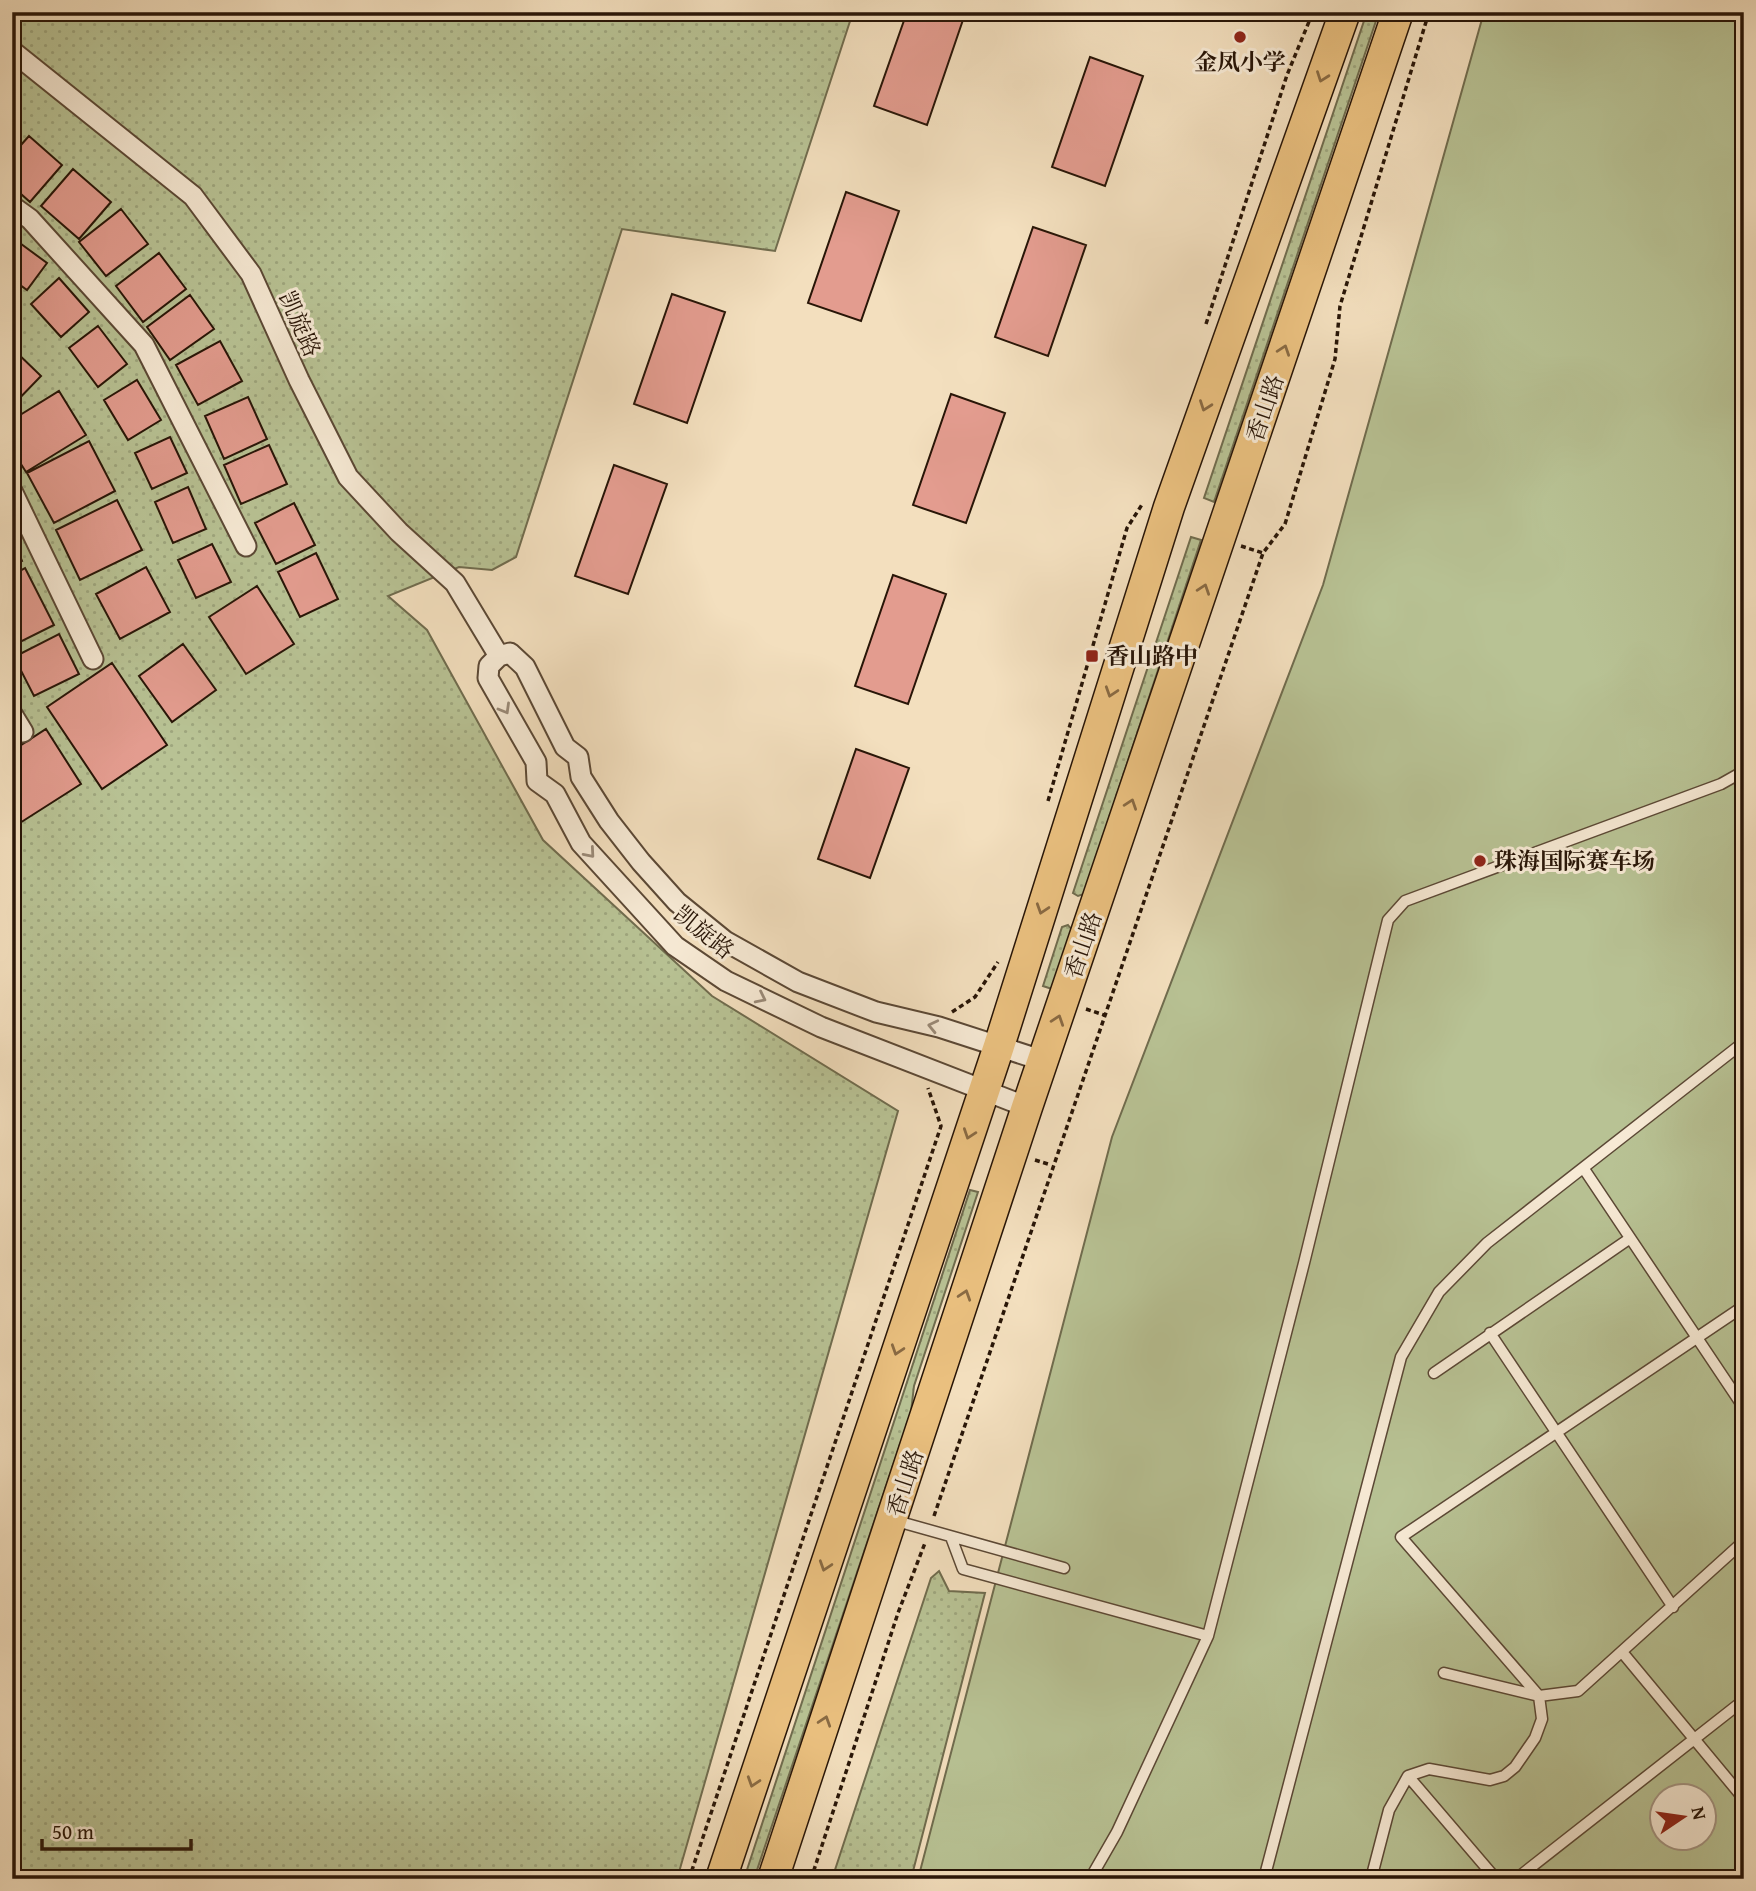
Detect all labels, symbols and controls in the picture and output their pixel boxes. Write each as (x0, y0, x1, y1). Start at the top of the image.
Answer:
marker: 金凤小学 (1232, 29, 1248, 45)
place label: 金凤小学 (1194, 45, 1286, 78)
one-way arrow (1316, 70, 1330, 82)
street label: 凯旋路 (271, 286, 330, 362)
one-way arrow (1276, 344, 1290, 357)
street label: 香山路 (1238, 370, 1291, 446)
one-way arrow (1199, 400, 1213, 412)
one-way arrow (1196, 583, 1210, 595)
place label: 香山路中 (1106, 639, 1198, 672)
marker: 香山路中 (1084, 648, 1100, 664)
one-way arrow (1104, 686, 1119, 698)
one-way arrow (497, 701, 510, 714)
one-way arrow (1123, 799, 1137, 811)
one-way arrow (581, 844, 594, 857)
place label: 珠海国际赛车场 (1494, 844, 1655, 877)
marker: 珠海国际赛车场 (1472, 853, 1488, 869)
street label: 凯旋路 (667, 897, 742, 966)
one-way arrow (1036, 902, 1050, 915)
street label: 香山路 (1056, 907, 1109, 983)
one-way arrow (754, 990, 766, 1004)
one-way arrow (1050, 1014, 1064, 1026)
one-way arrow (928, 1020, 940, 1034)
one-way arrow (963, 1128, 977, 1140)
one-way arrow (957, 1290, 972, 1302)
one-way arrow (891, 1343, 905, 1356)
street label: 香山路 (878, 1445, 931, 1521)
one-way arrow (819, 1559, 833, 1571)
one-way arrow (817, 1715, 832, 1727)
one-way arrow (747, 1775, 761, 1787)
north arrow (1648, 1783, 1718, 1853)
text: N (1684, 1804, 1715, 1823)
scale bar (42, 1807, 191, 1851)
text: 50 m (52, 1816, 94, 1847)

